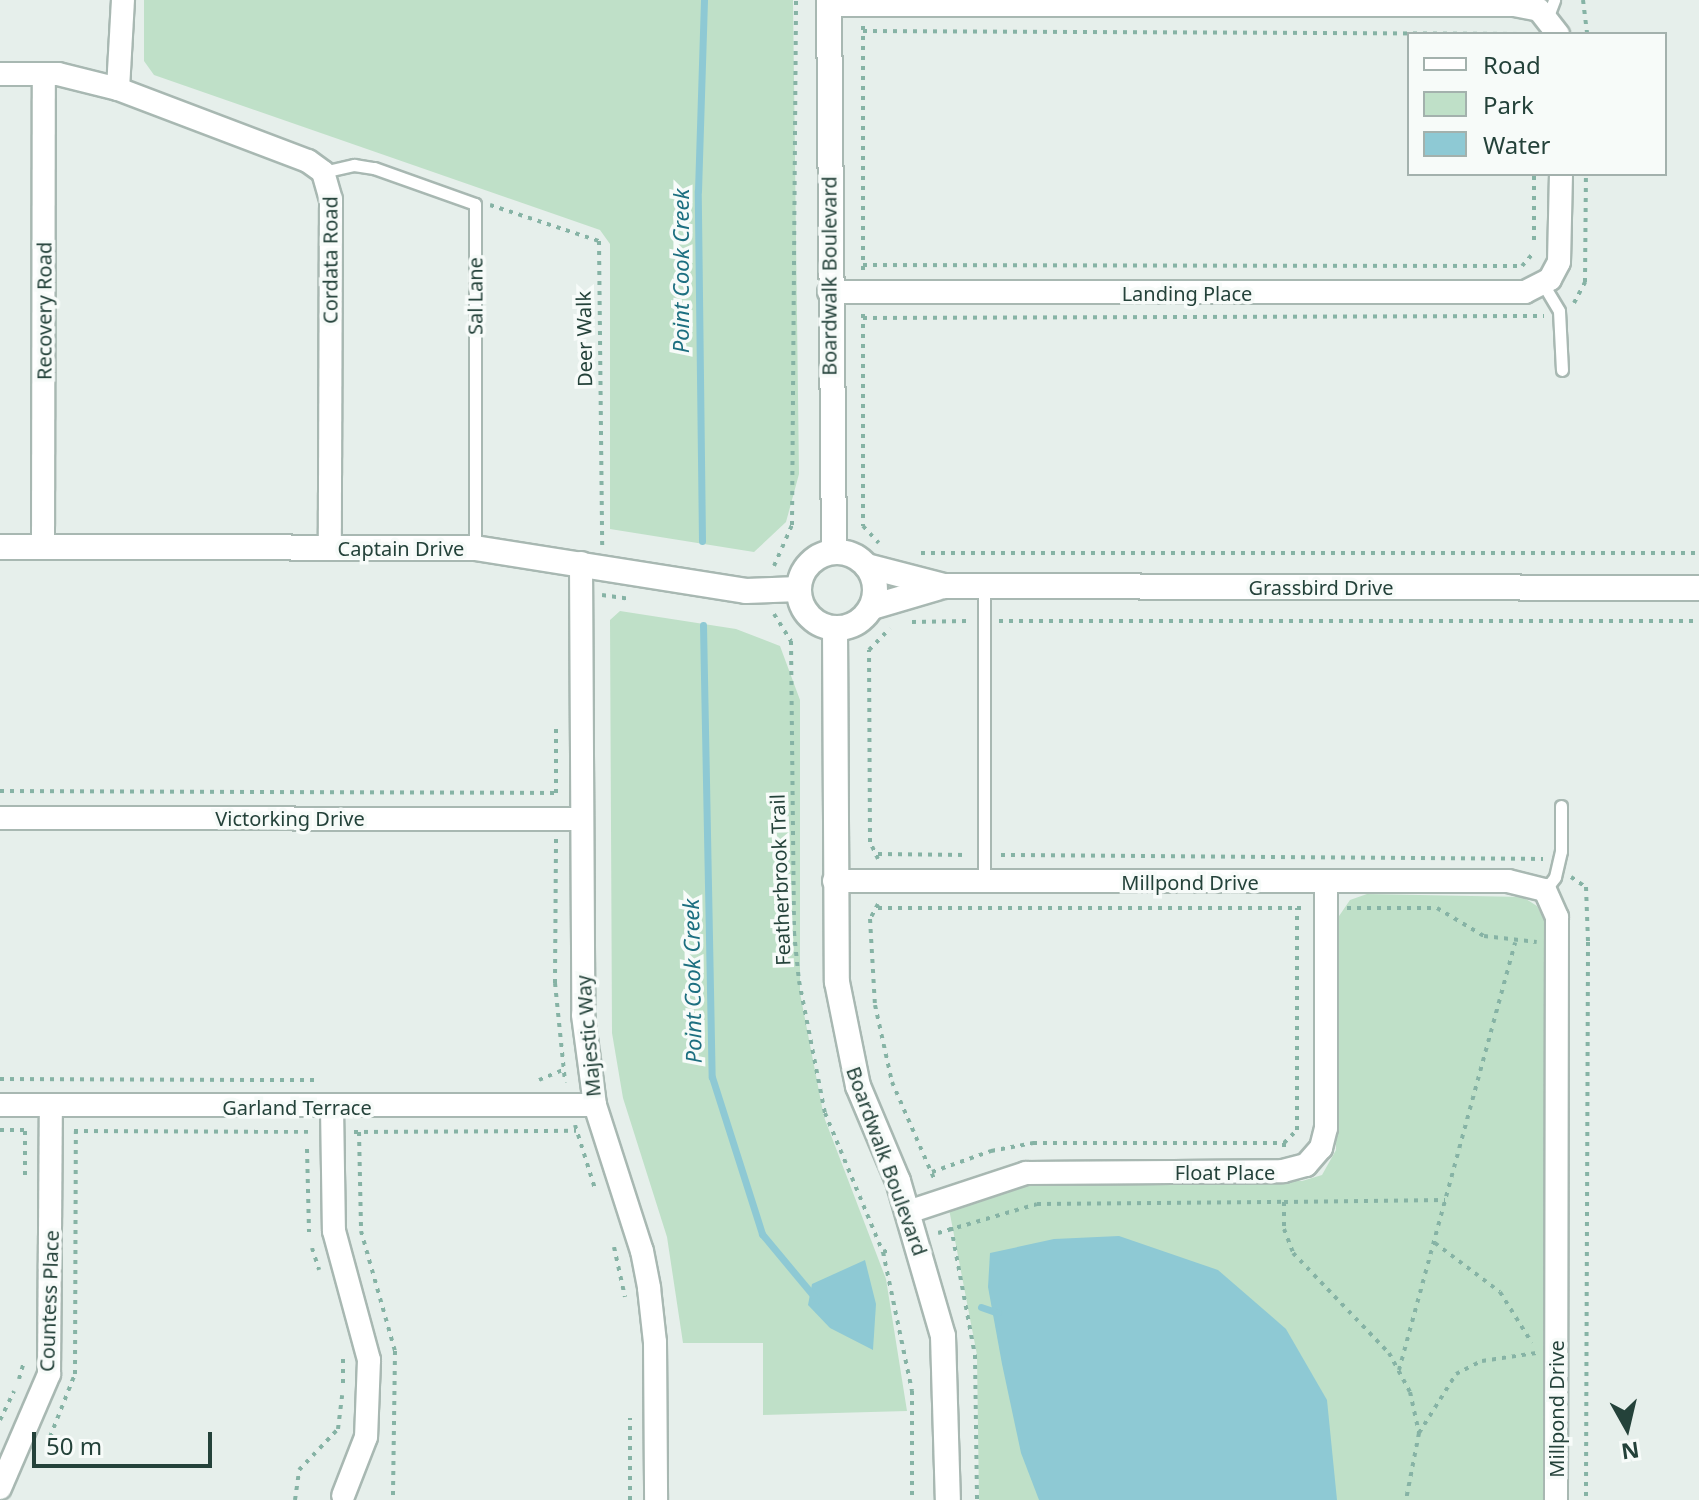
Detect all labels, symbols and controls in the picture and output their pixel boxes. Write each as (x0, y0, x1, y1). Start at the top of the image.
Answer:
legend (1407, 32, 1667, 176)
text: Road (1483, 48, 1541, 81)
text: Park (1483, 88, 1534, 121)
text: Water (1483, 128, 1550, 161)
street label: Boardwalk Boulevard (817, 176, 841, 376)
water label: Point Cook Creek (668, 189, 694, 353)
street label: Cordata Road (318, 196, 342, 324)
street label: Recovery Road (32, 242, 56, 380)
street label: Sal Lane (463, 257, 487, 335)
street label: Landing Place (1122, 281, 1252, 305)
street label: Deer Walk (571, 291, 597, 387)
street label: Captain Drive (338, 536, 464, 560)
street label: Grassbird Drive (1248, 575, 1394, 599)
street label: Featherbrook Trail (765, 794, 795, 966)
street label: Victorking Drive (215, 806, 365, 830)
street label: Millpond Drive (1121, 870, 1259, 894)
water label: Point Cook Creek (677, 898, 707, 1064)
street label: Majestic Way (571, 974, 605, 1098)
street label: Boardwalk Boulevard (842, 1063, 932, 1259)
street label: Garland Terrace (222, 1095, 372, 1119)
street label: Float Place (1175, 1160, 1275, 1184)
street label: Countess Place (35, 1230, 63, 1372)
street label: Millpond Drive (1544, 1340, 1568, 1478)
north arrow (1587, 1388, 1667, 1468)
scale bar (36, 1416, 216, 1466)
text: 50 m (46, 1429, 102, 1462)
text: N (1619, 1436, 1641, 1468)

